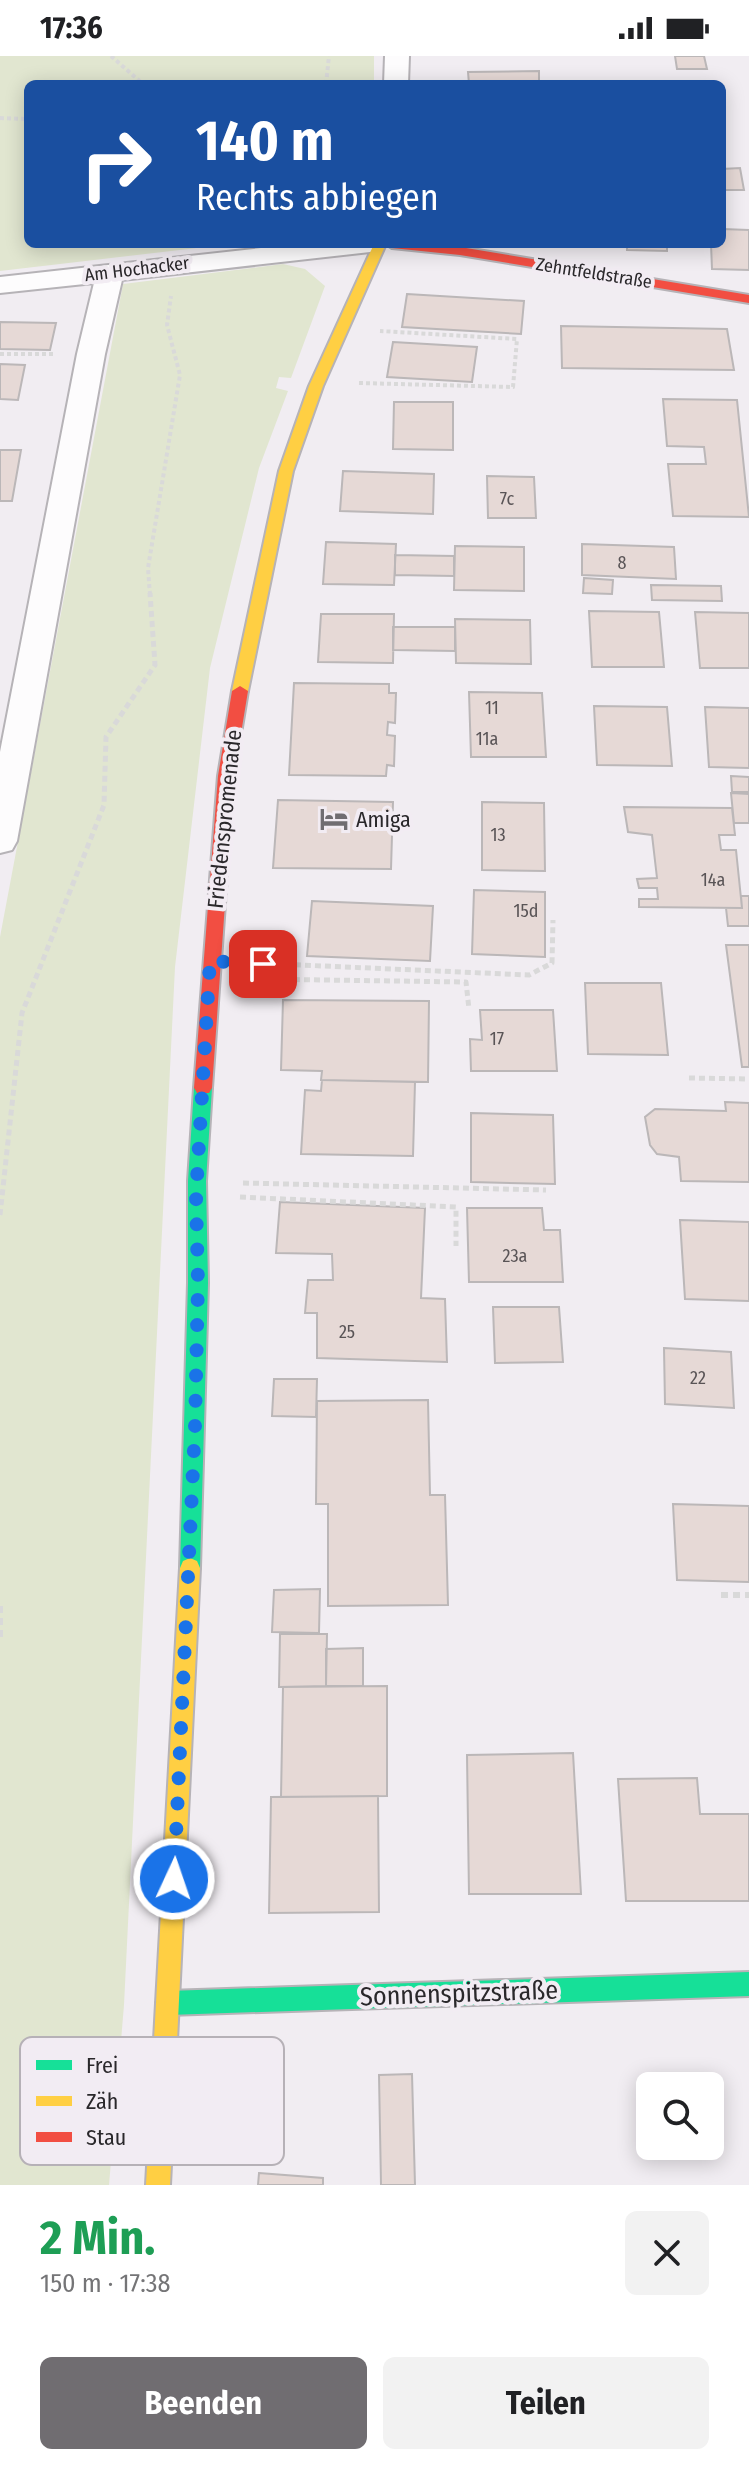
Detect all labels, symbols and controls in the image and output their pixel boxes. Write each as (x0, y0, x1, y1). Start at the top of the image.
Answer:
text: 17:36 (40, 10, 103, 46)
text: 140 m (196, 108, 333, 175)
icon: right (64, 112, 168, 216)
text: Rechts abbiegen (196, 176, 439, 220)
street label: Am Hochacker (84, 252, 191, 286)
street label: Zehntfeldstraße (534, 253, 654, 293)
house number: 7c (500, 488, 515, 510)
house number: 8 (618, 552, 627, 574)
house number: 11 (485, 697, 499, 719)
street label: Friedenspromenade (202, 728, 247, 910)
house number: 11a (476, 728, 498, 750)
hotel icon: Amiga (319, 804, 349, 834)
place label: Amiga (356, 806, 411, 833)
house number: 13 (490, 824, 506, 846)
house number: 14a (701, 869, 725, 891)
house number: 15d (514, 900, 538, 922)
pin (229, 930, 297, 998)
icon: arrive (241, 942, 285, 986)
house number: 17 (490, 1028, 504, 1050)
house number: 23a (503, 1245, 528, 1267)
house number: 25 (339, 1321, 355, 1343)
house number: 22 (690, 1367, 706, 1389)
position arrow (132, 1837, 216, 1921)
street label: Sonnenspitzstraße (360, 1975, 559, 2012)
legend (20, 2037, 284, 2165)
text: Frei (86, 2052, 118, 2079)
map controls (636, 2072, 724, 2160)
button: search (636, 2072, 724, 2160)
text: Zäh (86, 2088, 118, 2115)
text: Stau (86, 2124, 126, 2151)
text: 2 Min. (40, 2209, 155, 2267)
button: close (625, 2211, 709, 2295)
text: 150 m · 17:38 (40, 2268, 171, 2299)
button: Beenden (40, 2357, 367, 2449)
button: Teilen (383, 2357, 709, 2449)

